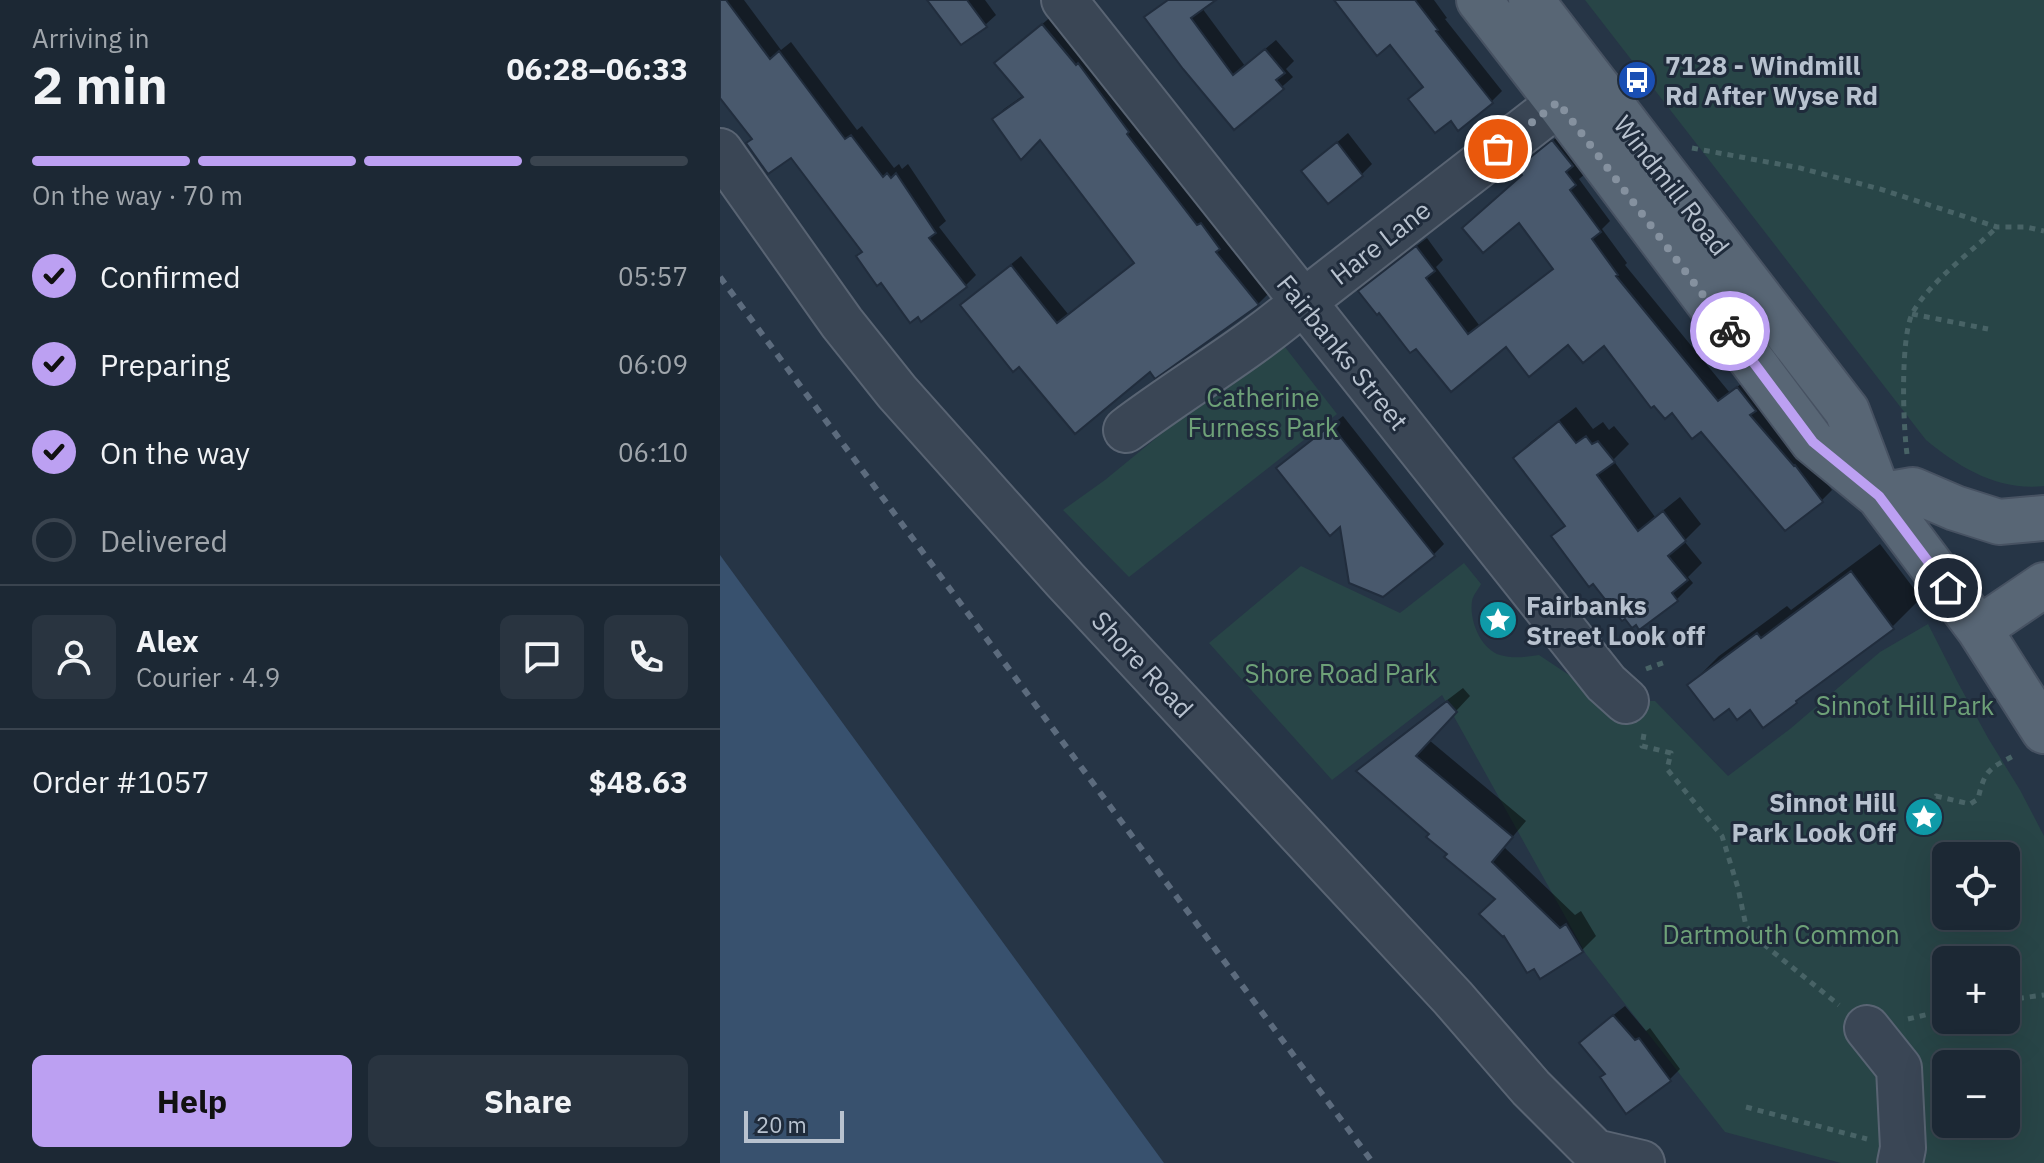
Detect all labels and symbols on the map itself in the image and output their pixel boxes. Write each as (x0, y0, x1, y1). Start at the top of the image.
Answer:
place label: 7128 - Windmill Rd After Wyse Rd (1665, 48, 1878, 112)
bus stop icon: 7128 - Windmill Rd After Wyse Rd (1616, 59, 1658, 101)
street label: Windmill Road (1607, 108, 1737, 262)
pin (1464, 115, 1532, 183)
street label: Hare Lane (1323, 192, 1437, 292)
street label: Fairbanks Street (1270, 267, 1416, 437)
courier (1690, 291, 1770, 371)
park label: Catherine Furness Park (1187, 380, 1339, 444)
pin (1914, 554, 1982, 622)
place label: Fairbanks Street Look off (1526, 588, 1706, 652)
place icon: Fairbanks Street Look off (1477, 599, 1519, 641)
street label: Shore Road (1085, 603, 1201, 725)
park label: Shore Road Park (1245, 656, 1438, 690)
park label: Sinnot Hill Park (1816, 688, 1995, 722)
place label: Sinnot Hill Park Look Off (1731, 785, 1897, 849)
place icon: Sinnot Hill Park Look Off (1903, 796, 1945, 838)
park label: Dartmouth Common (1662, 917, 1900, 951)
scale bar (744, 1107, 844, 1143)

